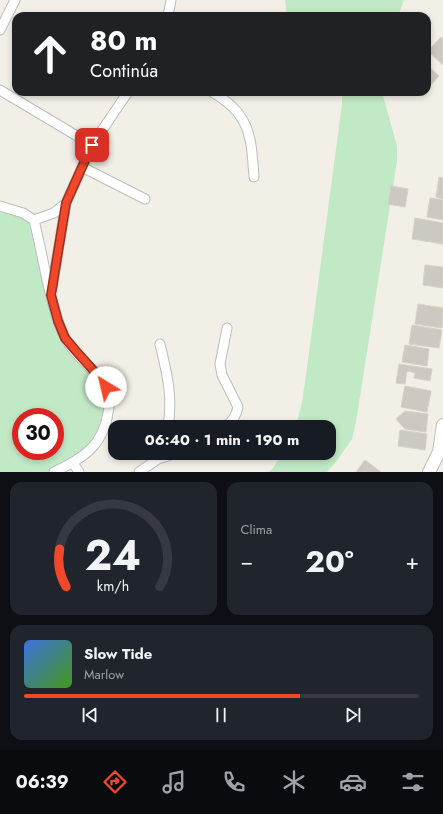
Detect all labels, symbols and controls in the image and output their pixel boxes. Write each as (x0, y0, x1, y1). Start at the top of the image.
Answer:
text: 80 m (90, 20, 157, 61)
icon: ahead (24, 28, 76, 80)
text: Continúa (90, 58, 158, 84)
pin (75, 128, 109, 162)
icon: arrive (81, 134, 103, 156)
position arrow (85, 366, 127, 408)
speed limit sign: 30 (12, 408, 64, 460)
text: 06:40 · 1 min · 190 m (145, 429, 299, 451)
text: Clima (241, 520, 272, 539)
text: 24 (85, 524, 141, 585)
text: 20° (305, 540, 354, 583)
text: − (241, 545, 253, 577)
text: + (405, 545, 419, 577)
text: km/h (97, 575, 129, 595)
text: Slow Tide (84, 643, 152, 665)
text: Marlow (84, 665, 124, 684)
icon: previous (79, 704, 101, 726)
icon: pause (210, 704, 232, 726)
icon: next (342, 704, 364, 726)
icon: directions (101, 768, 129, 796)
icon: music (160, 768, 188, 796)
icon: phone (220, 768, 248, 796)
icon: climate (280, 768, 308, 796)
icon: car (339, 768, 367, 796)
icon: filters (399, 768, 427, 796)
text: 06:39 (16, 769, 69, 795)

